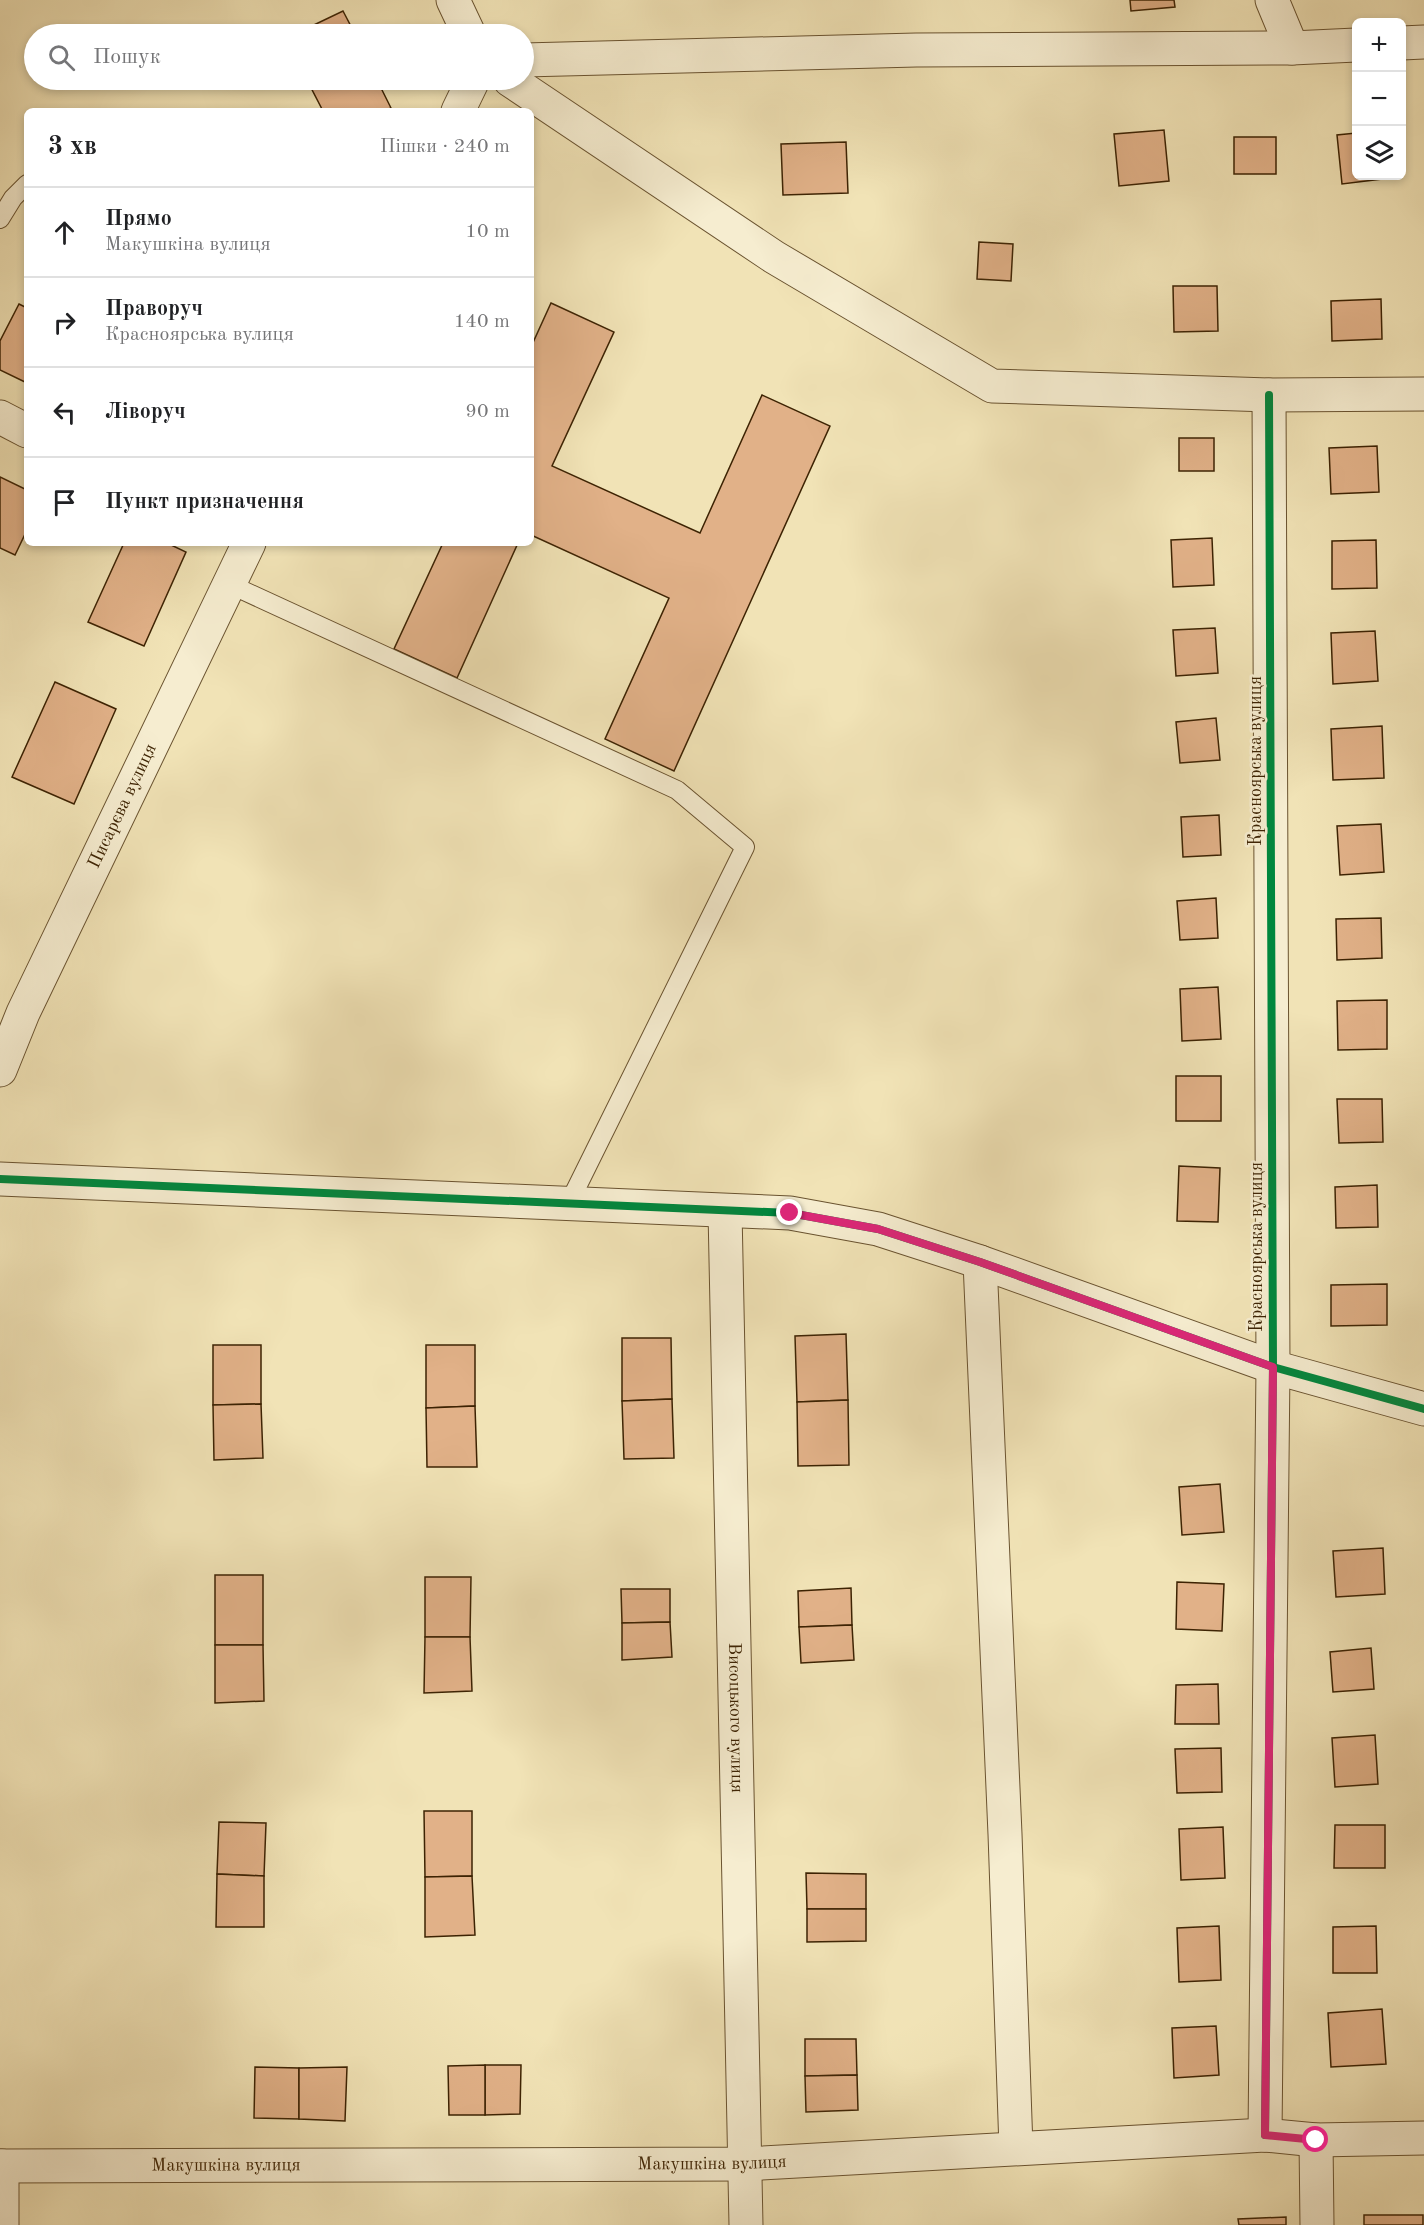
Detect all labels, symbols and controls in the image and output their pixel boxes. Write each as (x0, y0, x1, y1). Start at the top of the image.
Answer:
map controls (1352, 18, 1406, 180)
button: + (1352, 18, 1406, 72)
search box (24, 24, 534, 90)
icon: search (45, 41, 78, 74)
text: Пошук (93, 46, 161, 68)
button: − (1352, 72, 1406, 126)
button: layers (1352, 126, 1406, 180)
text: 3 хв (48, 134, 97, 160)
text: Пішки · 240 m (380, 137, 510, 157)
text: Прямо (105, 208, 172, 230)
icon: ahead (48, 216, 81, 249)
text: 10 m (465, 222, 510, 242)
text: Макушкіна вулиця (105, 235, 271, 255)
text: Праворуч (105, 298, 203, 320)
icon: right (48, 306, 81, 339)
text: 140 m (454, 312, 510, 332)
text: Красноярська вулиця (105, 325, 294, 345)
icon: left (48, 396, 81, 429)
text: Ліворуч (105, 401, 186, 423)
text: 90 m (465, 402, 510, 422)
icon: arrive (48, 486, 81, 519)
text: Пункт призначення (105, 491, 304, 513)
street label: Красноярська вулиця (1247, 676, 1265, 846)
street label: Писарєва вулиця (85, 741, 160, 871)
street label: Красноярська вулиця (1248, 1162, 1266, 1332)
route end (776, 1199, 802, 1225)
street label: Висоцького вулиця (725, 1643, 746, 1793)
route start (1302, 2126, 1328, 2152)
street label: Макушкіна вулиця (637, 2153, 787, 2173)
street label: Макушкіна вулиця (151, 2156, 301, 2175)

